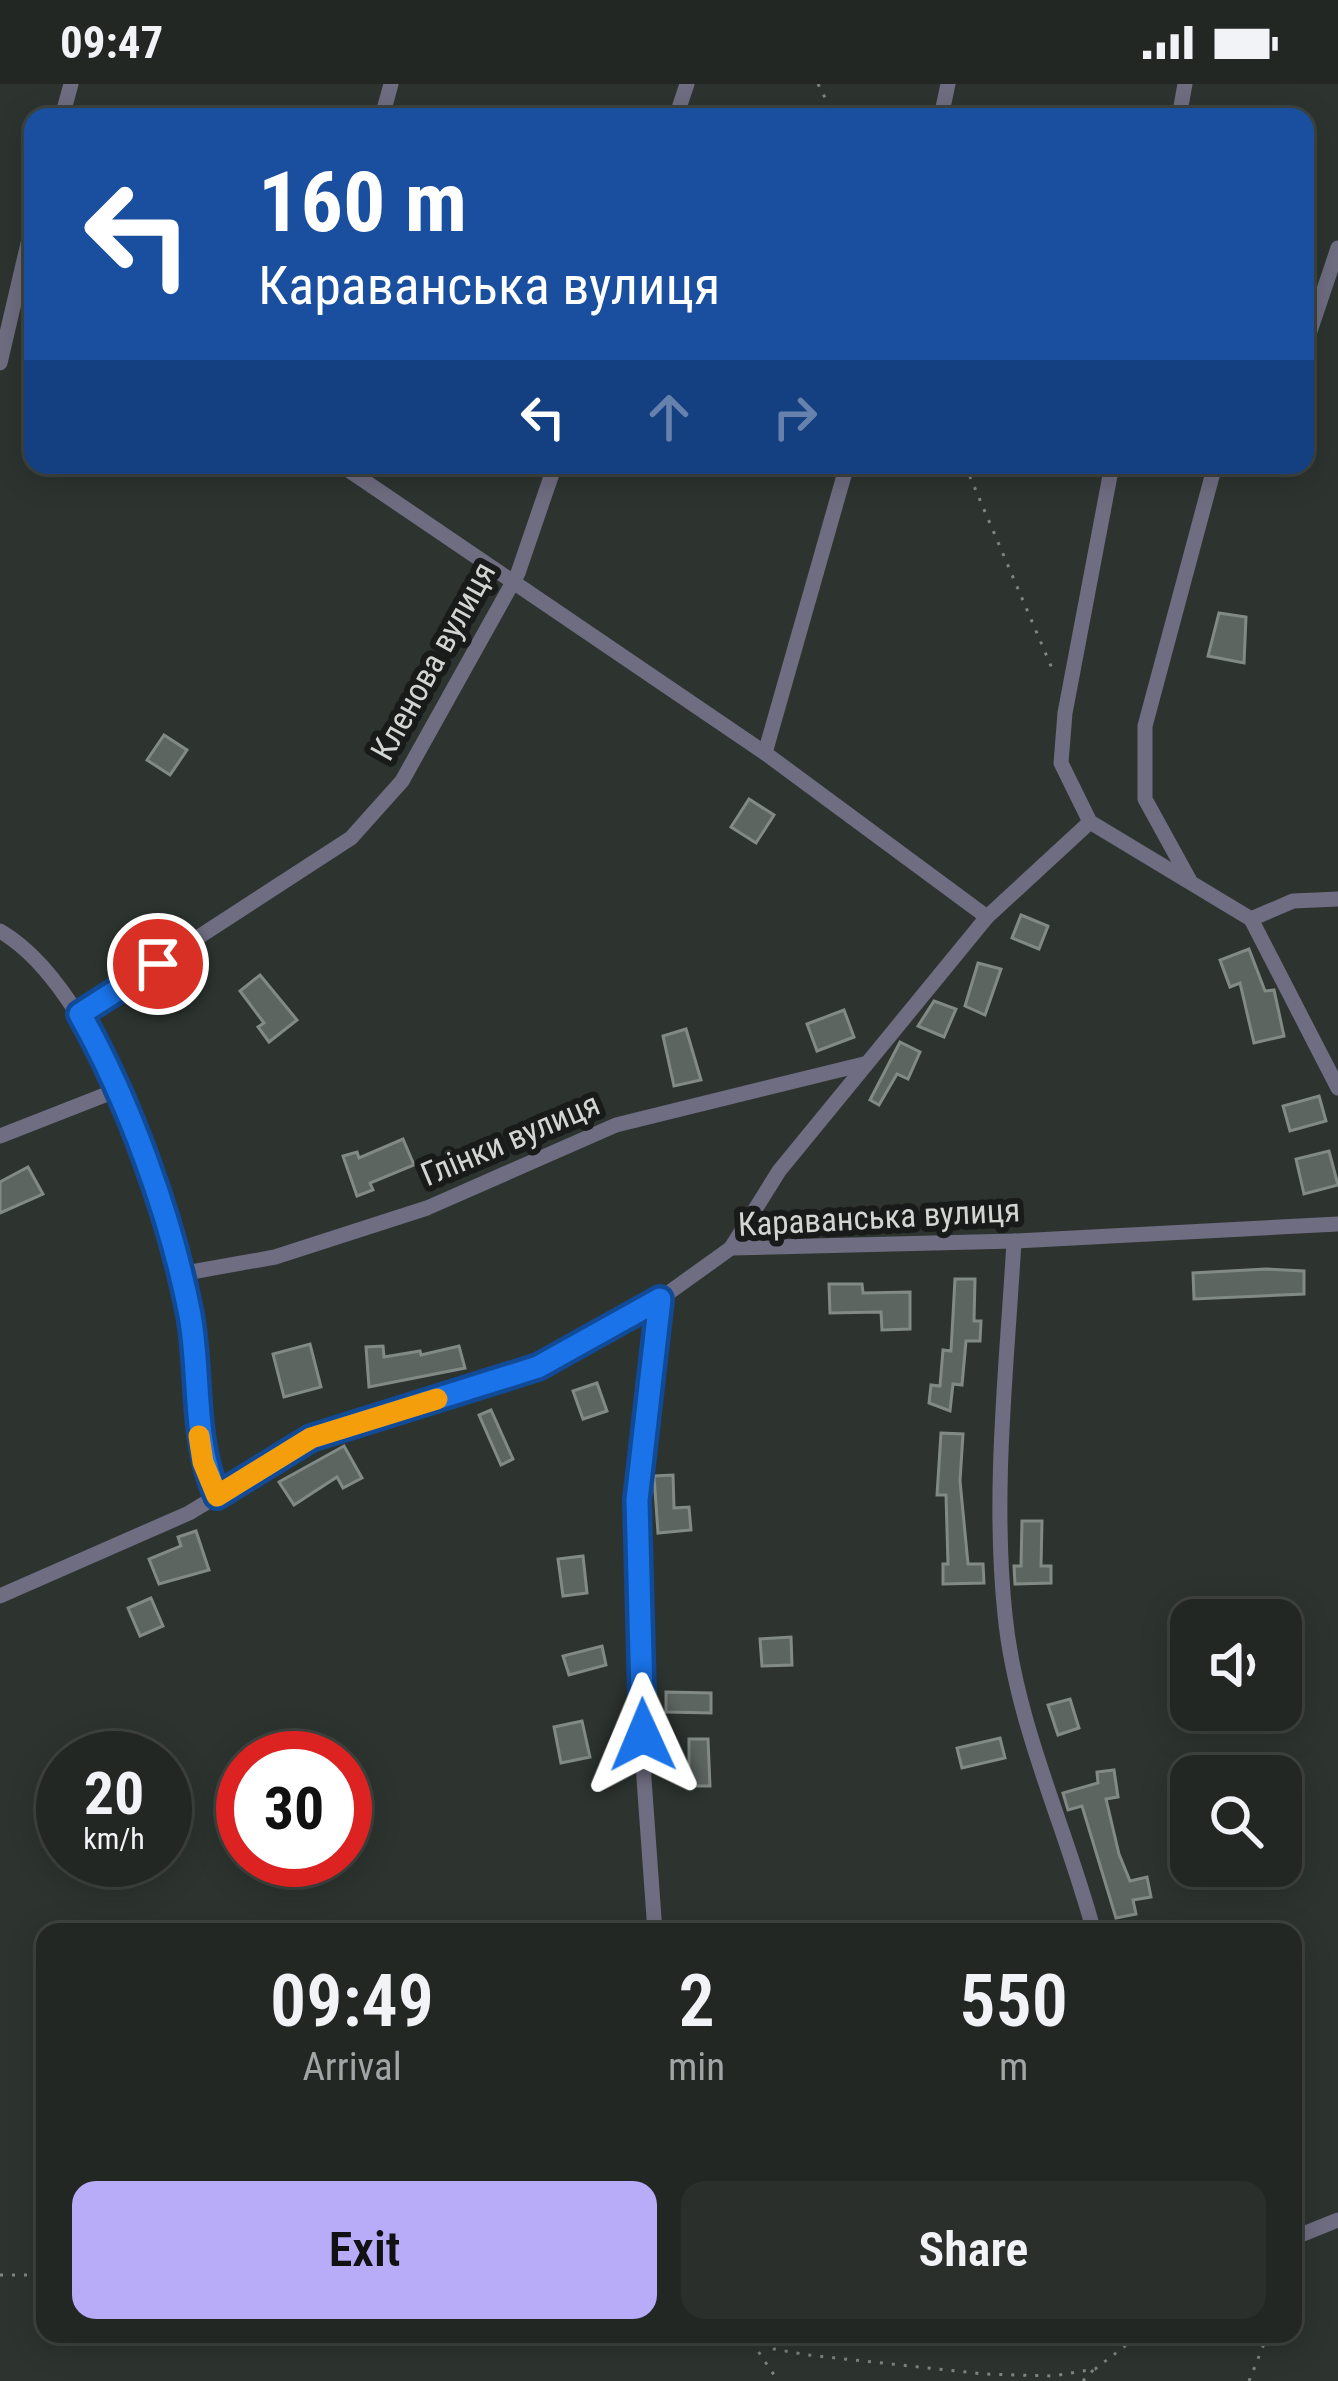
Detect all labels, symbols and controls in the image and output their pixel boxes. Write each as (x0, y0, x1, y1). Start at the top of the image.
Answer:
text: 09:47 (60, 16, 163, 69)
text: 160 m (258, 153, 467, 252)
icon: left (60, 156, 216, 312)
text: Караванська вулиця (258, 254, 720, 317)
icon: left (510, 384, 576, 450)
icon: ahead (636, 384, 702, 450)
icon: right (762, 384, 828, 450)
street label: Кленова вулиця (362, 555, 504, 767)
pin (107, 913, 209, 1015)
icon: arrive (125, 931, 191, 997)
street label: Глінки вулиця (415, 1084, 605, 1194)
street label: Караванська вулиця (737, 1190, 1021, 1244)
map controls (1170, 1599, 1302, 1887)
button: sound (1170, 1599, 1302, 1731)
position arrow (580, 1672, 706, 1798)
speed limit sign: 30 (216, 1731, 372, 1887)
button: search (1170, 1755, 1302, 1887)
text: 20 (84, 1758, 144, 1829)
text: km/h (83, 1821, 145, 1856)
text: 09:49 (270, 1959, 434, 2044)
text: 2 (679, 1959, 715, 2044)
text: 550 (959, 1959, 1068, 2044)
text: Arrival (302, 2044, 402, 2090)
text: min (668, 2044, 725, 2090)
text: m (999, 2044, 1028, 2090)
button: Exit (72, 2181, 657, 2319)
button: Share (681, 2181, 1266, 2319)

